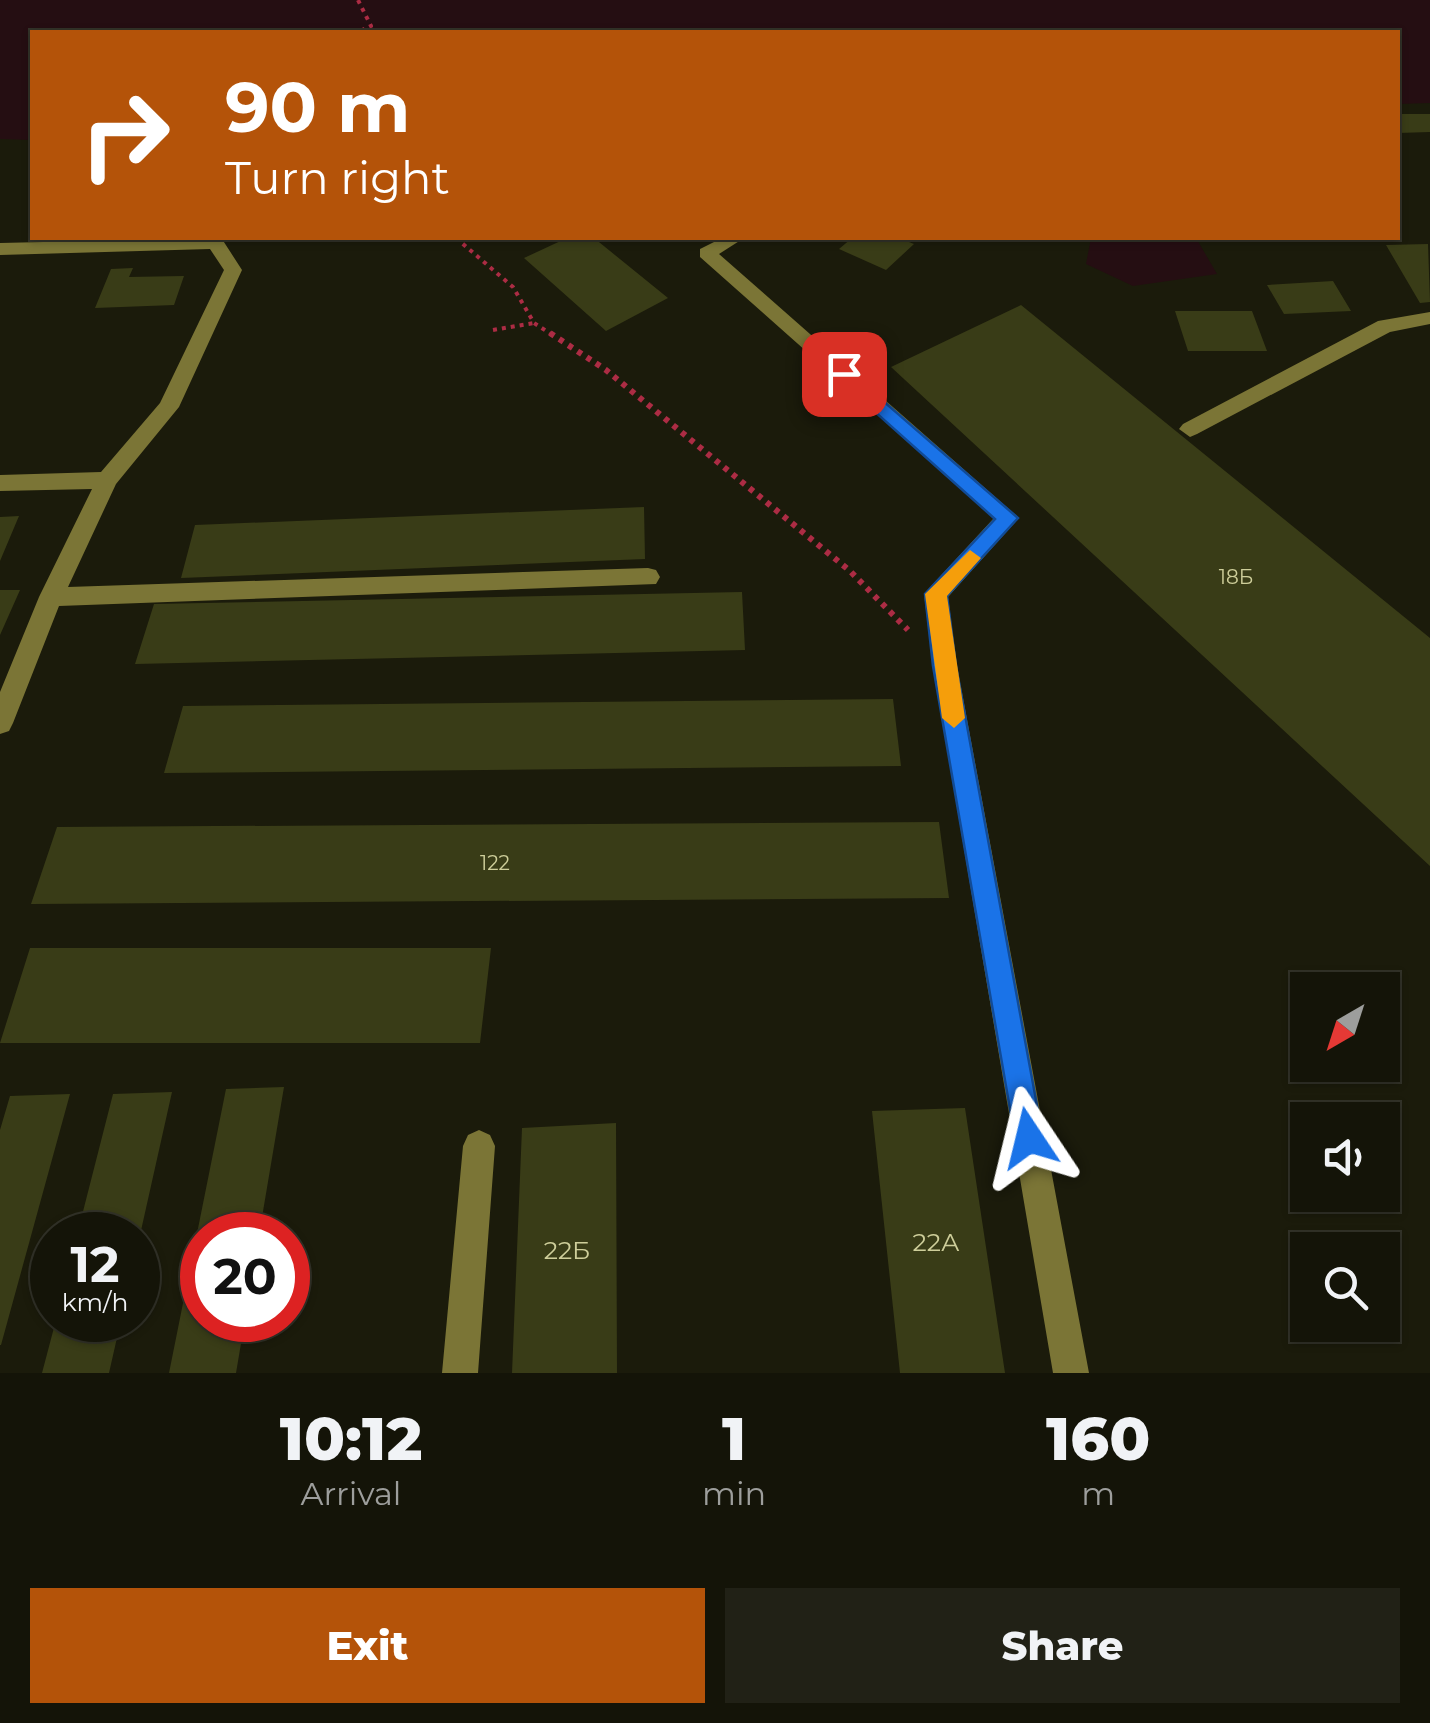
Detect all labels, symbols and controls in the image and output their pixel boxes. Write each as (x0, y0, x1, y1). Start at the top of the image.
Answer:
text: 90 m (225, 64, 410, 150)
icon: right (60, 70, 190, 200)
text: Turn right (225, 150, 450, 205)
pin (802, 332, 887, 417)
icon: arrive (817, 347, 872, 402)
house number: 18Б (1219, 565, 1253, 589)
house number: 122 (480, 851, 510, 875)
north arrow (1290, 972, 1400, 1082)
map controls (1290, 972, 1400, 1342)
position arrow (977, 1086, 1081, 1190)
button: sound (1290, 1102, 1400, 1212)
speed limit sign: 20 (180, 1212, 310, 1342)
house number: 22А (912, 1227, 960, 1257)
button: search (1290, 1232, 1400, 1342)
text: 12 (70, 1234, 120, 1295)
house number: 22Б (544, 1235, 590, 1265)
text: km/h (62, 1287, 128, 1317)
text: 10:12 (280, 1402, 422, 1475)
text: 1 (722, 1402, 746, 1475)
text: 160 (1046, 1402, 1150, 1475)
text: Arrival (301, 1474, 401, 1513)
text: min (702, 1474, 766, 1513)
text: m (1081, 1474, 1115, 1513)
button: Exit (30, 1588, 705, 1703)
button: Share (725, 1588, 1400, 1703)

